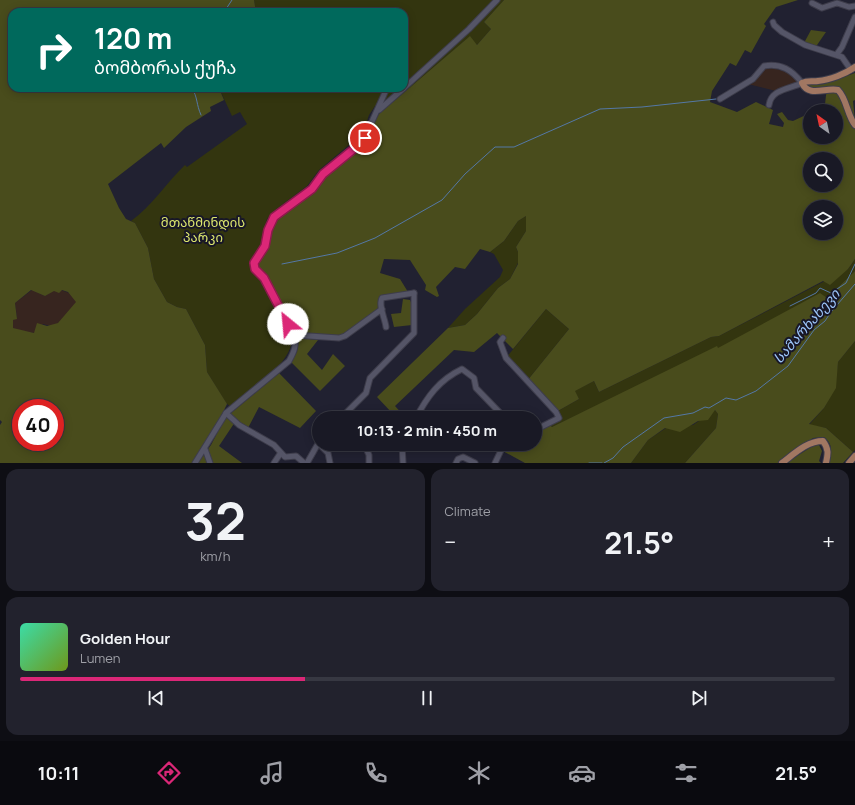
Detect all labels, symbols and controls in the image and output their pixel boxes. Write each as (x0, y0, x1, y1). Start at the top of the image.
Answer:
text: 120 m (94, 19, 172, 57)
icon: right (28, 24, 80, 76)
text: ბომბორას ქუჩა (94, 55, 237, 79)
north arrow (803, 104, 843, 144)
map controls (803, 104, 843, 240)
pin (348, 121, 382, 155)
icon: arrive (354, 127, 376, 149)
button: search (803, 152, 843, 192)
button: layers (803, 200, 843, 240)
park label: მთაწმინდის პარკი (161, 213, 245, 246)
water label: სამარხახევი (769, 284, 844, 367)
position arrow (267, 303, 309, 345)
speed limit sign: 40 (12, 399, 64, 451)
text: 10:13 · 2 min · 450 m (357, 420, 497, 441)
text: 32 (185, 485, 246, 556)
text: Climate (445, 502, 491, 520)
text: 21.5° (604, 522, 674, 563)
text: − (445, 527, 456, 557)
text: + (822, 527, 835, 557)
text: km/h (200, 547, 230, 565)
text: Golden Hour (80, 628, 170, 649)
text: Lumen (80, 649, 120, 667)
icon: previous (145, 687, 167, 709)
icon: pause (416, 687, 438, 709)
icon: next (688, 687, 710, 709)
icon: directions (155, 759, 183, 787)
icon: music (258, 759, 286, 787)
icon: phone (362, 759, 390, 787)
icon: climate (465, 759, 493, 787)
icon: car (568, 759, 596, 787)
icon: filters (672, 759, 700, 787)
text: 10:11 (38, 761, 79, 785)
text: 21.5° (775, 761, 817, 785)

